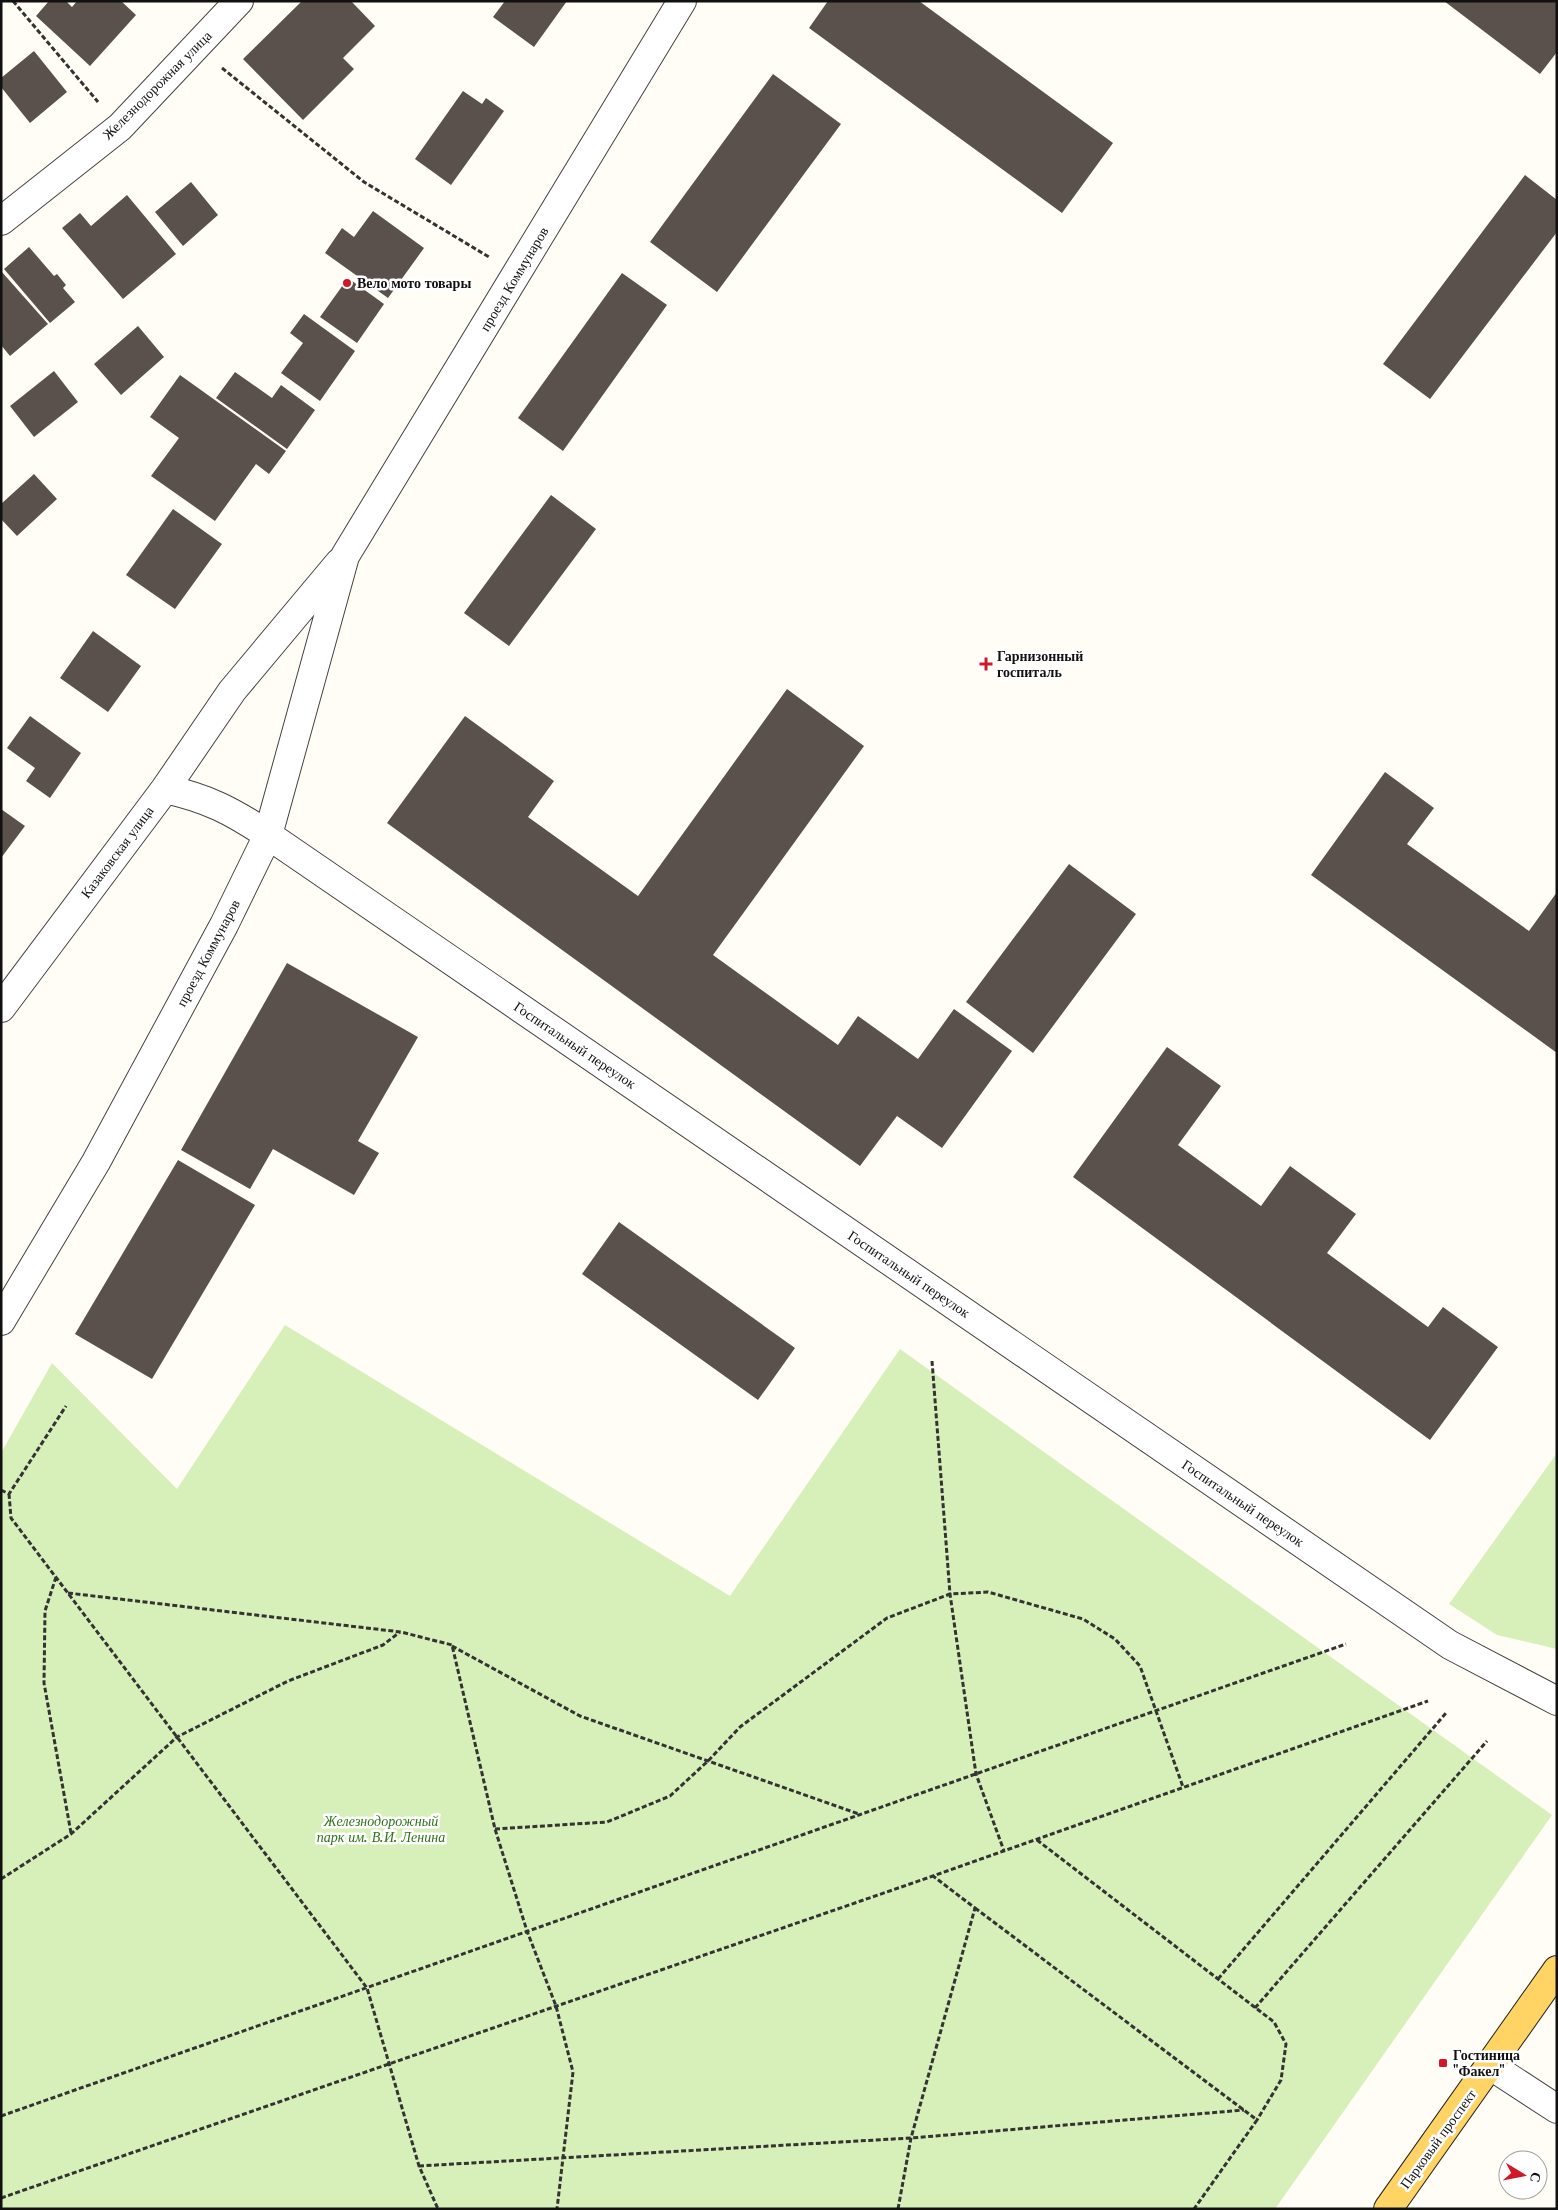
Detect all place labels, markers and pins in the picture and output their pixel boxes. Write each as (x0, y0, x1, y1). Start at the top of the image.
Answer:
place label: Вело мото товары (357, 274, 471, 292)
marker: Вело мото товары (341, 277, 353, 289)
place label: Гарнизонный госпиталь (997, 647, 1083, 681)
marker: Гарнизонный госпиталь (979, 657, 993, 671)
place label: Гостиница "Факел" (1453, 2046, 1520, 2080)
marker: Гостиница "Факел" (1437, 2057, 1449, 2069)

